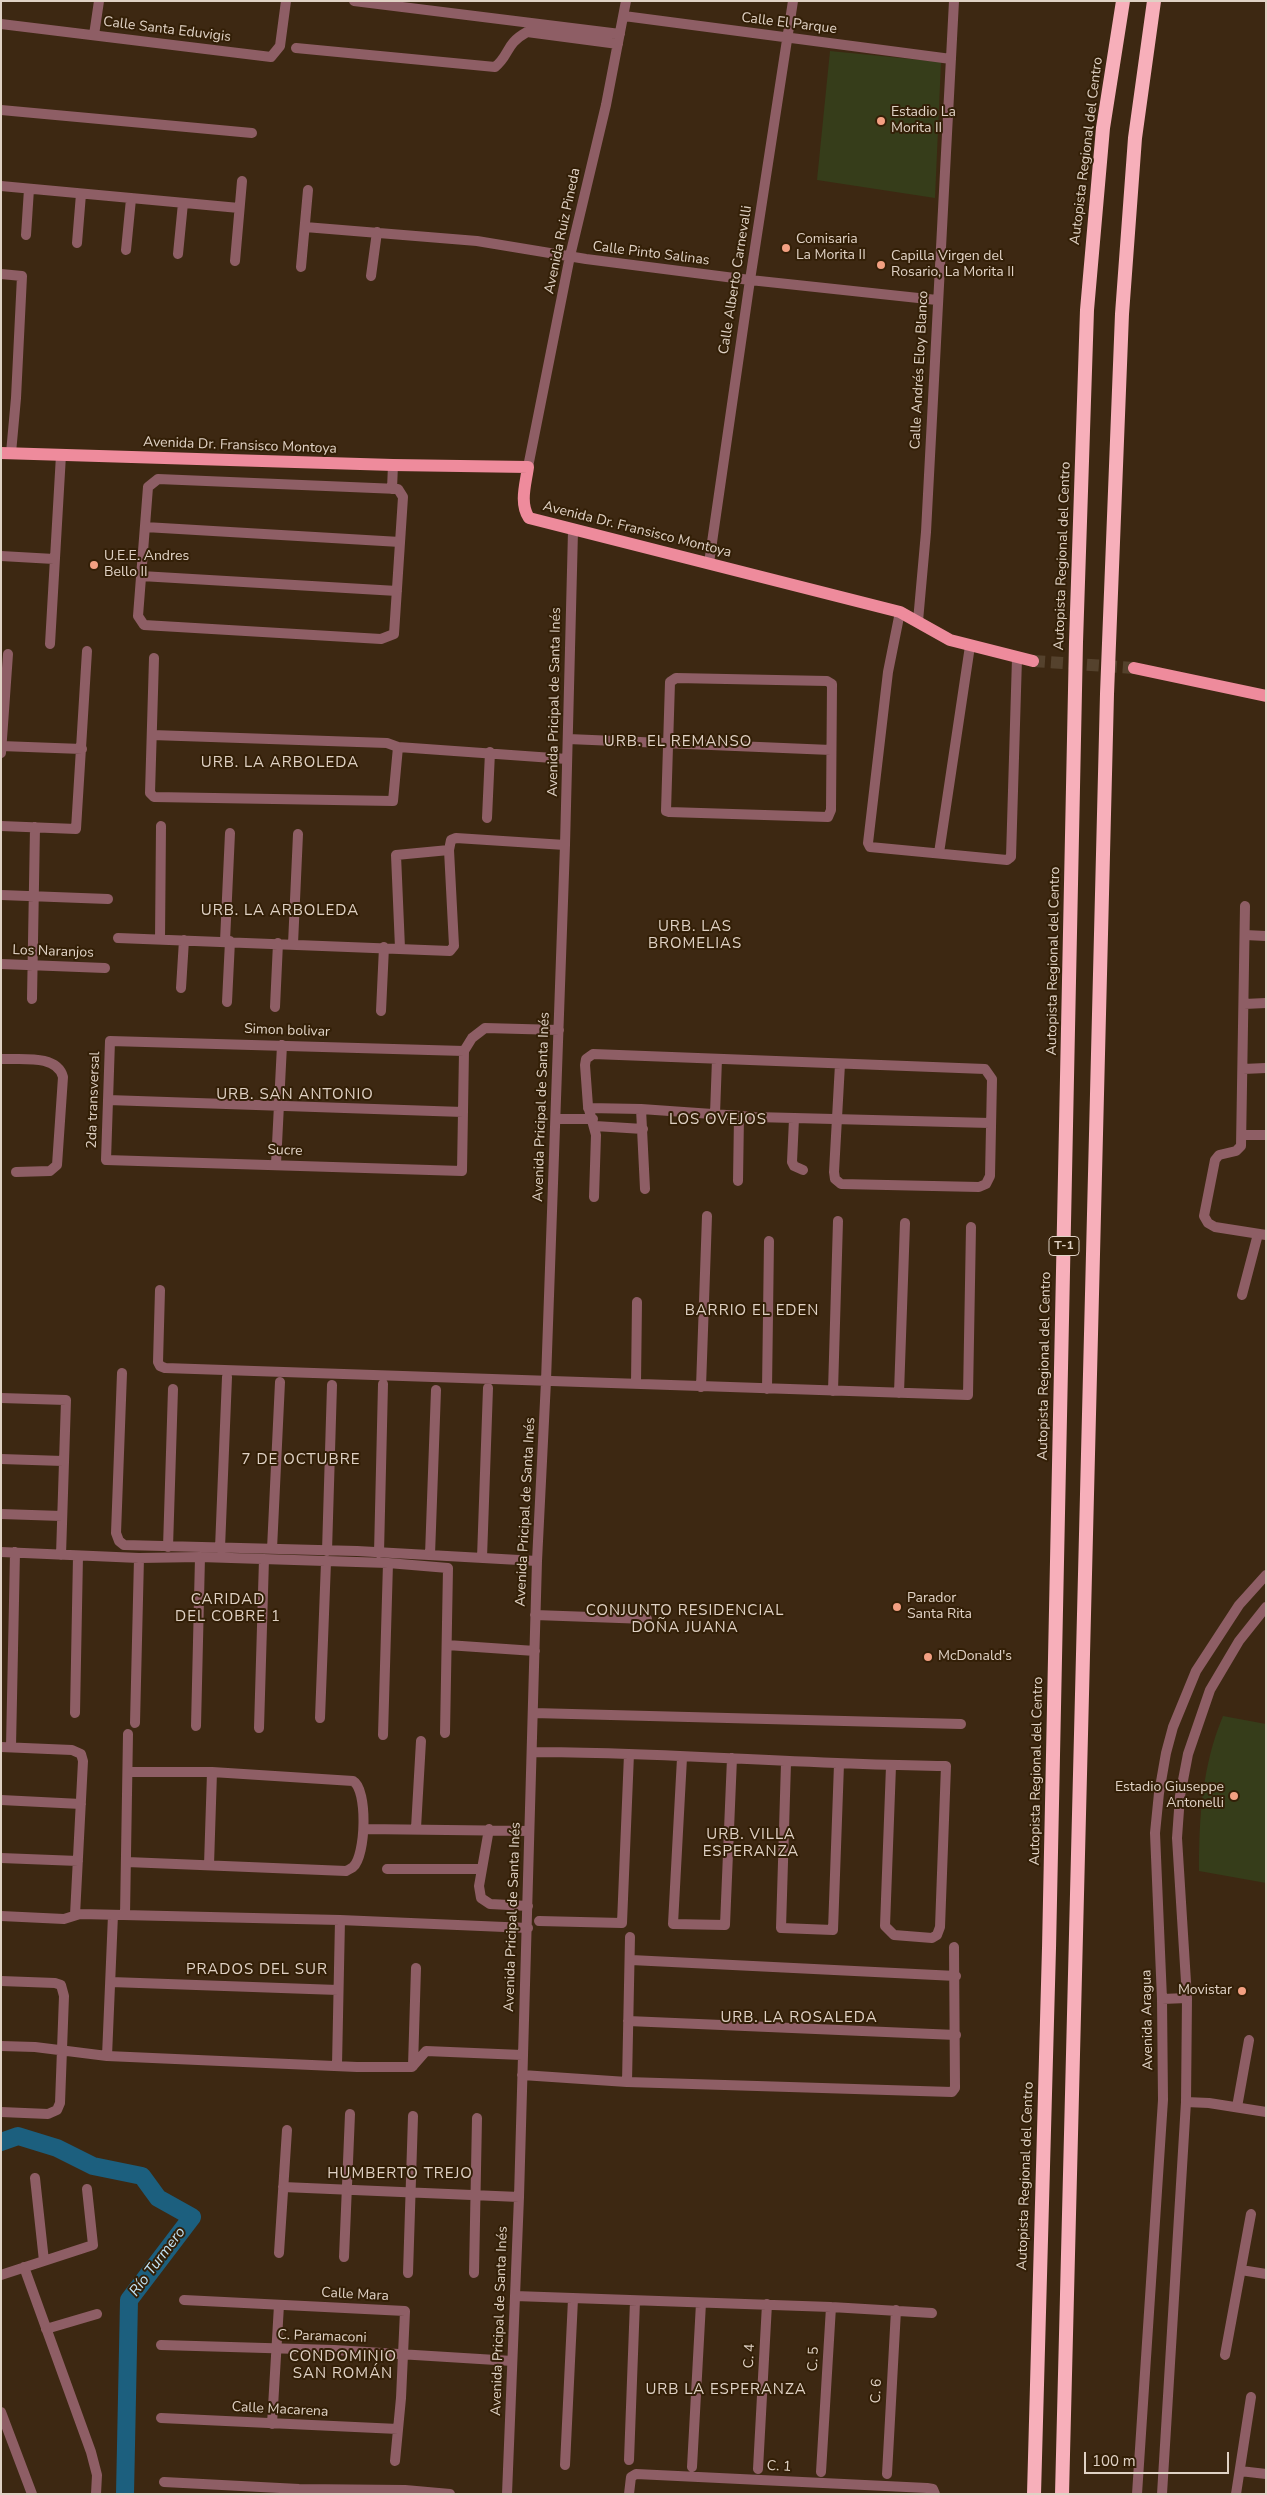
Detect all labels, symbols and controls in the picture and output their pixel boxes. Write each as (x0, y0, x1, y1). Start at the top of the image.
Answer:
street label: Calle El Parque (740, 10, 838, 38)
street label: Calle Santa Eduvigis (102, 14, 232, 46)
street label: Autopista Regional del Centro (1067, 56, 1107, 246)
place label: Estadio La Morita II (891, 105, 956, 138)
marker: Estadio La Morita II (875, 115, 887, 127)
street label: Avenida Ruiz Pineda (541, 166, 585, 296)
street label: Calle Alberto Carnevalli (716, 204, 756, 356)
place label: Comisaria La Morita II (796, 232, 866, 264)
street label: Calle Pinto Salinas (592, 238, 710, 270)
marker: Comisaria La Morita II (780, 242, 792, 254)
place label: Capilla Virgen del Rosario, La Morita II (891, 249, 1014, 282)
marker: Capilla Virgen del Rosario, La Morita II (875, 259, 887, 271)
street label: Calle Andrés Eloy Blanco (907, 290, 933, 450)
street label: Avenida Dr. Fransisco Montoya (143, 434, 337, 458)
street label: Autopista Regional del Centro (1051, 461, 1075, 651)
street label: Avenida Dr. Fransisco Montoya (541, 498, 733, 562)
place label: U.E.E. Andres Bello II (104, 549, 189, 582)
marker: U.E.E. Andres Bello II (88, 559, 100, 571)
street label: Avenida Pricipal de Santa Inés (545, 607, 565, 797)
district label: URB. EL REMANSO (602, 733, 754, 751)
district label: URB. LA ARBOLEDA (199, 754, 361, 772)
street label: Autopista Regional del Centro (1044, 866, 1064, 1056)
district label: URB. LA ARBOLEDA (199, 902, 361, 920)
district label: URB. LAS BROMELIAS (647, 918, 743, 953)
street label: Los Naranjos (12, 942, 94, 962)
street label: Avenida Pricipal de Santa Inés (530, 1012, 554, 1202)
street label: Simon bolivar (244, 1021, 330, 1041)
street label: 2da transversal (84, 1051, 104, 1149)
district label: URB. SAN ANTONIO (214, 1086, 376, 1104)
district label: LOS OVEJOS (668, 1111, 768, 1129)
street label: Sucre (267, 1142, 303, 1160)
road number: T-1 (1049, 1236, 1079, 1256)
street label: Autopista Regional del Centro (1035, 1271, 1055, 1461)
district label: BARRIO EL EDEN (683, 1302, 821, 1320)
street label: Avenida Pricipal de Santa Inés (513, 1417, 539, 1607)
district label: 7 DE OCTUBRE (240, 1451, 362, 1469)
district label: CARIDAD DEL COBRE 1 (174, 1591, 282, 1626)
place label: Parador Santa Rita (907, 1591, 972, 1624)
marker: Parador Santa Rita (891, 1601, 903, 1613)
district label: CONJUNTO RESIDENCIAL DOÑA JUANA (583, 1602, 787, 1637)
place label: McDonald's (938, 1649, 1012, 1665)
marker: McDonald's (922, 1651, 934, 1663)
street label: Autopista Regional del Centro (1027, 1676, 1047, 1866)
place label: Estadio Giuseppe Antonelli (1115, 1780, 1224, 1812)
marker: Estadio Giuseppe Antonelli (1228, 1790, 1240, 1802)
street label: Avenida Pricipal de Santa Inés (501, 1822, 525, 2012)
district label: URB. VILLA ESPERANZA (702, 1826, 800, 1861)
district label: PRADOS DEL SUR (184, 1961, 330, 1979)
street label: Avenida Aragua (1139, 1969, 1157, 2071)
place label: Movistar (1178, 1983, 1232, 1999)
marker: Movistar (1236, 1985, 1248, 1997)
district label: URB. LA ROSALEDA (718, 2009, 880, 2027)
street label: Autopista Regional del Centro (1014, 2081, 1038, 2271)
district label: HUMBERTO TREJO (325, 2165, 475, 2183)
water label: Río Turmero (126, 2224, 190, 2300)
street label: Avenida Pricipal de Santa Inés (488, 2226, 512, 2416)
street label: Calle Mara (321, 2285, 389, 2305)
street label: C. Paramaconi (277, 2327, 367, 2347)
street label: C. 4 (741, 2343, 759, 2369)
street label: C. 5 (805, 2346, 823, 2372)
district label: CONDOMINIO SAN ROMÁN (288, 2348, 398, 2383)
street label: C. 6 (868, 2378, 886, 2404)
district label: URB LA ESPERANZA (643, 2381, 809, 2399)
street label: Calle Macarena (231, 2399, 329, 2421)
scale bar (1087, 2442, 1232, 2474)
text: 100 m (1092, 2451, 1136, 2471)
street label: C. 1 (766, 2458, 792, 2476)

